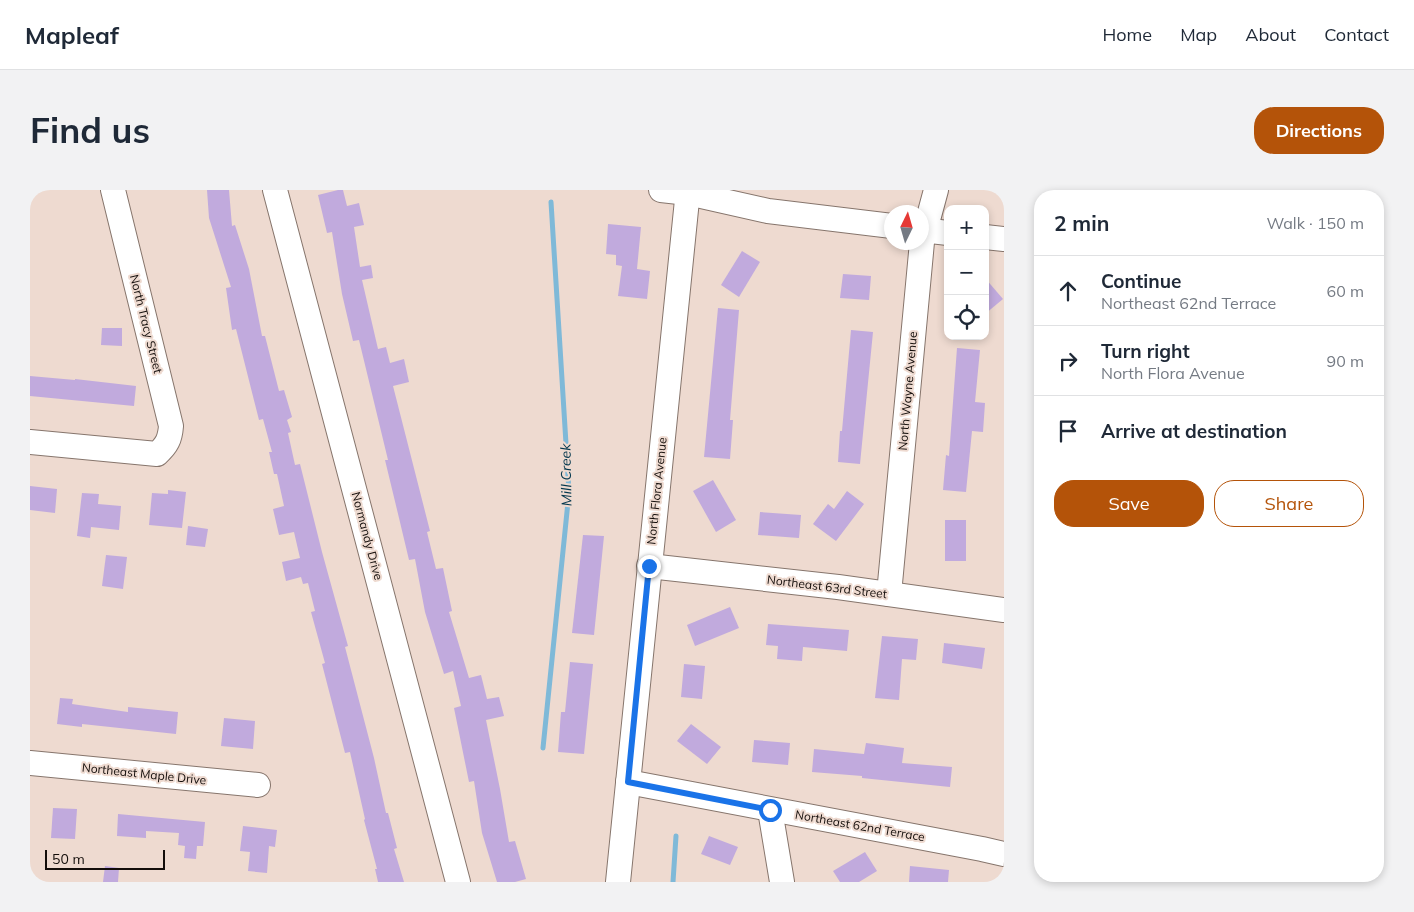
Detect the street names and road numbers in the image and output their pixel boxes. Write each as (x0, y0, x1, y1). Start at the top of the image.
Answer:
street label: North Tracy Street (127, 273, 166, 375)
street label: North Wayne Avenue (895, 331, 920, 451)
street label: North Flora Avenue (643, 437, 670, 545)
street label: Normandy Drive (349, 490, 386, 582)
street label: Northeast 63rd Street (766, 572, 888, 601)
street label: Northeast Maple Drive (81, 760, 207, 787)
street label: Northeast 62nd Terrace (794, 807, 926, 844)

